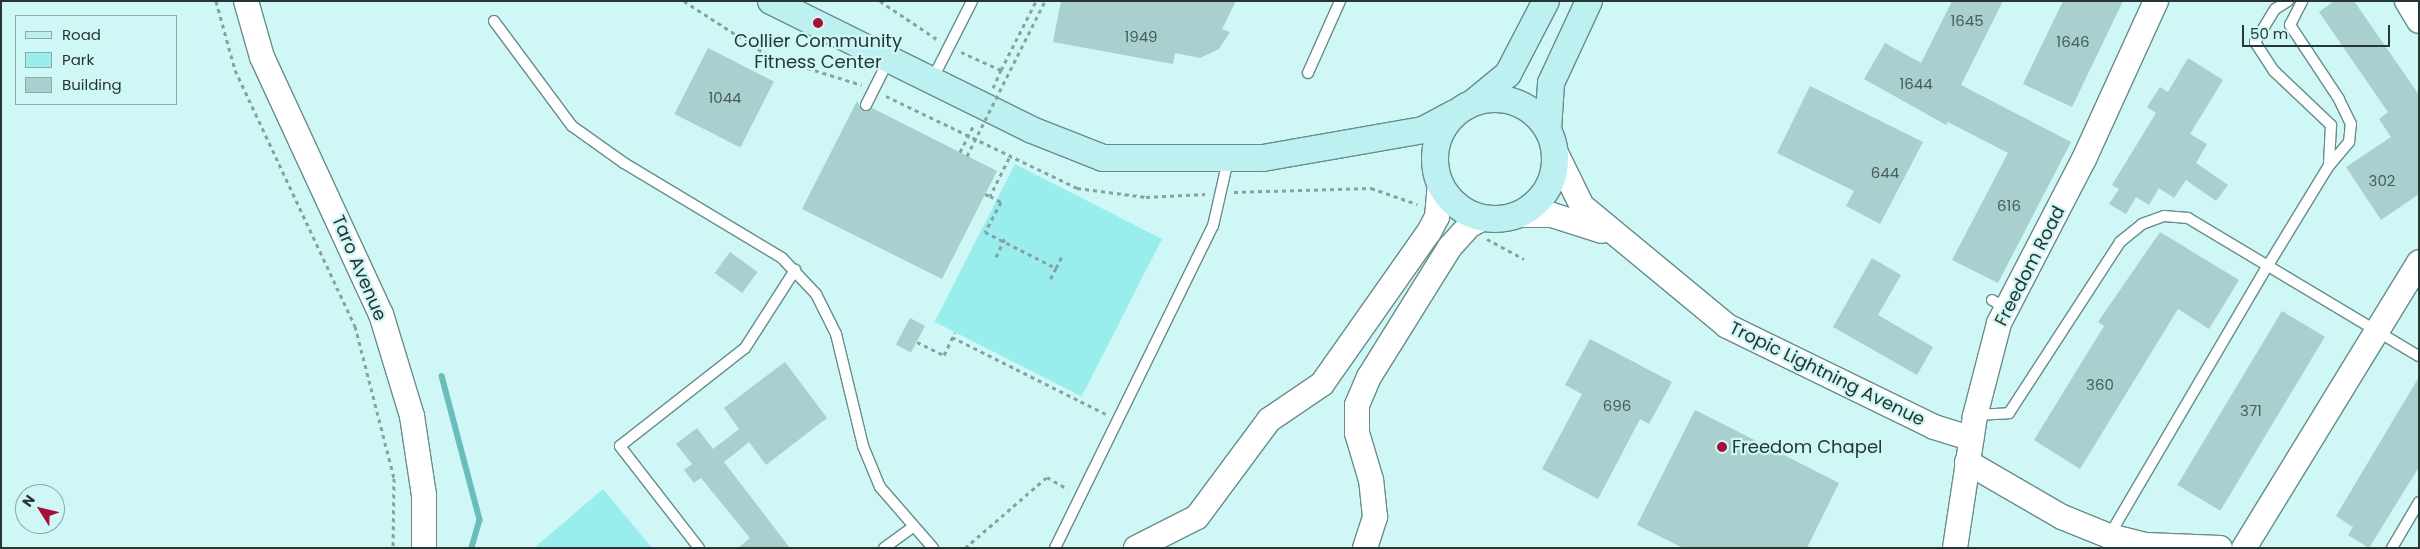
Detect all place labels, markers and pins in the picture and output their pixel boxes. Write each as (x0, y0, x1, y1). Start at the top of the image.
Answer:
marker: Collier Community Fitness Center (812, 17, 824, 29)
place label: Collier Community Fitness Center (734, 31, 902, 74)
place label: Freedom Chapel (1732, 436, 1882, 458)
marker: Freedom Chapel (1716, 441, 1728, 453)

